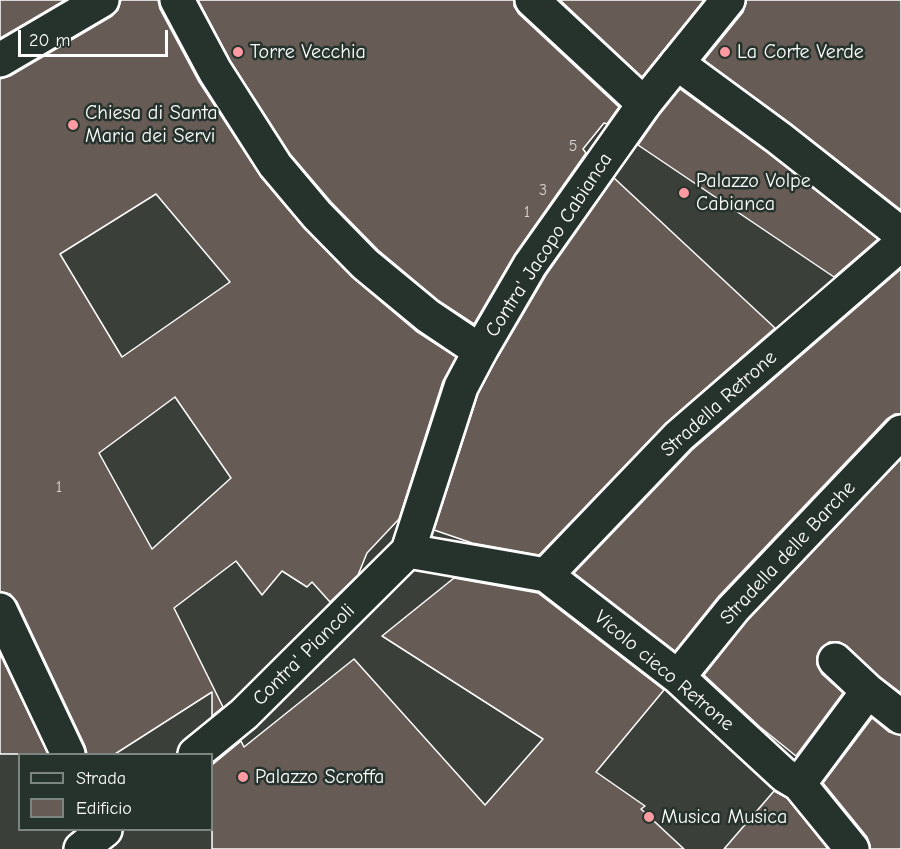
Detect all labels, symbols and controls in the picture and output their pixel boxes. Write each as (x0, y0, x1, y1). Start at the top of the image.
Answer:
scale bar (21, 18, 171, 56)
text: 20 m (29, 30, 70, 51)
place label: Torre Vecchia (250, 40, 366, 64)
place label: La Corte Verde (737, 40, 864, 64)
marker: Torre Vecchia (231, 45, 245, 59)
marker: La Corte Verde (718, 45, 732, 59)
place label: Chiesa di Santa Maria dei Servi (85, 101, 218, 148)
marker: Chiesa di Santa Maria dei Servi (66, 118, 80, 132)
house number: 5 (569, 136, 577, 156)
street label: Contra' Jacopo Cabianca (480, 148, 618, 342)
place label: Palazzo Volpe Cabianca (696, 169, 811, 216)
house number: 3 (539, 180, 547, 200)
marker: Palazzo Volpe Cabianca (677, 186, 691, 200)
house number: 1 (524, 202, 530, 222)
street label: Stradella Retrone (656, 346, 782, 462)
street label: Stradella delle Barche (715, 476, 861, 630)
house number: 1 (56, 477, 62, 497)
street label: Contra' Piancoli (248, 599, 360, 711)
street label: Vicolo cieco Retrone (589, 606, 739, 736)
legend (18, 753, 213, 831)
place label: Palazzo Scroffa (255, 765, 384, 789)
text: Strada (76, 768, 126, 789)
marker: Palazzo Scroffa (236, 770, 250, 784)
text: Edificio (76, 798, 132, 819)
place label: Musica Musica (661, 805, 787, 829)
marker: Musica Musica (642, 810, 656, 824)

